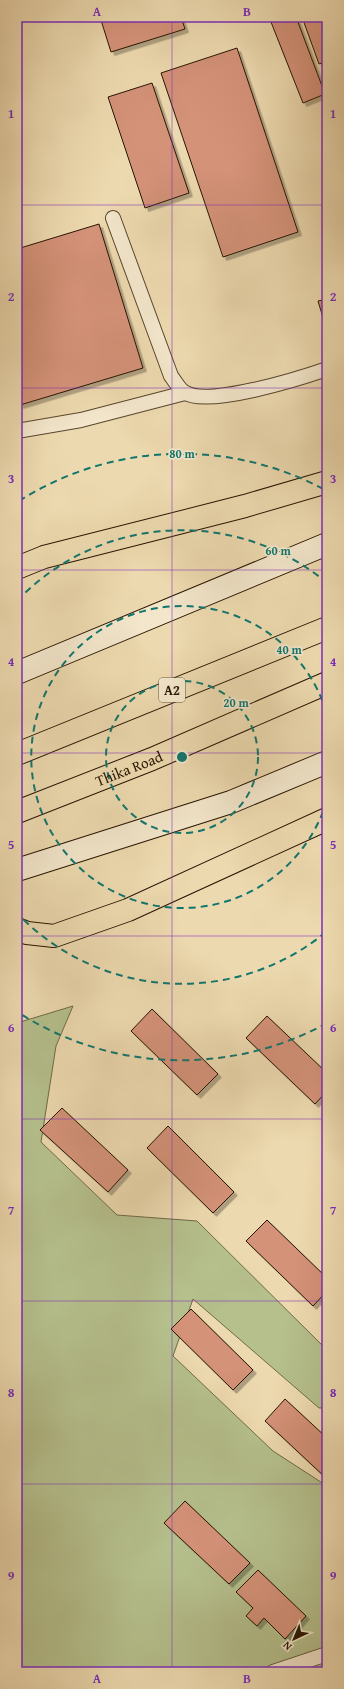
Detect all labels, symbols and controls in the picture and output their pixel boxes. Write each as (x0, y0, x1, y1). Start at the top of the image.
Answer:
text: A (93, 2, 102, 21)
text: B (243, 2, 251, 21)
text: 1 (8, 104, 14, 123)
text: 1 (330, 104, 336, 123)
text: 2 (8, 287, 15, 306)
text: 2 (330, 287, 337, 306)
text: 80 m (169, 445, 195, 462)
text: 3 (8, 469, 14, 488)
text: 3 (330, 469, 336, 488)
text: 60 m (265, 542, 291, 559)
text: 40 m (276, 641, 302, 658)
text: 4 (8, 652, 15, 671)
text: 4 (330, 652, 337, 671)
road number: A2 (159, 678, 185, 702)
text: 20 m (223, 694, 249, 711)
street label: Thika Road (92, 745, 166, 791)
centre of rings (175, 750, 189, 764)
text: 5 (8, 835, 15, 854)
text: 5 (330, 835, 337, 854)
text: 6 (8, 1018, 15, 1037)
text: 6 (330, 1018, 337, 1037)
text: 7 (8, 1201, 15, 1220)
text: 7 (330, 1201, 337, 1220)
text: 8 (8, 1383, 15, 1402)
text: 8 (330, 1383, 337, 1402)
text: 9 (8, 1566, 15, 1585)
text: 9 (330, 1566, 337, 1585)
north arrow (274, 1619, 314, 1659)
text: N (278, 1637, 295, 1655)
text: A (93, 1669, 102, 1688)
text: B (243, 1669, 251, 1688)

